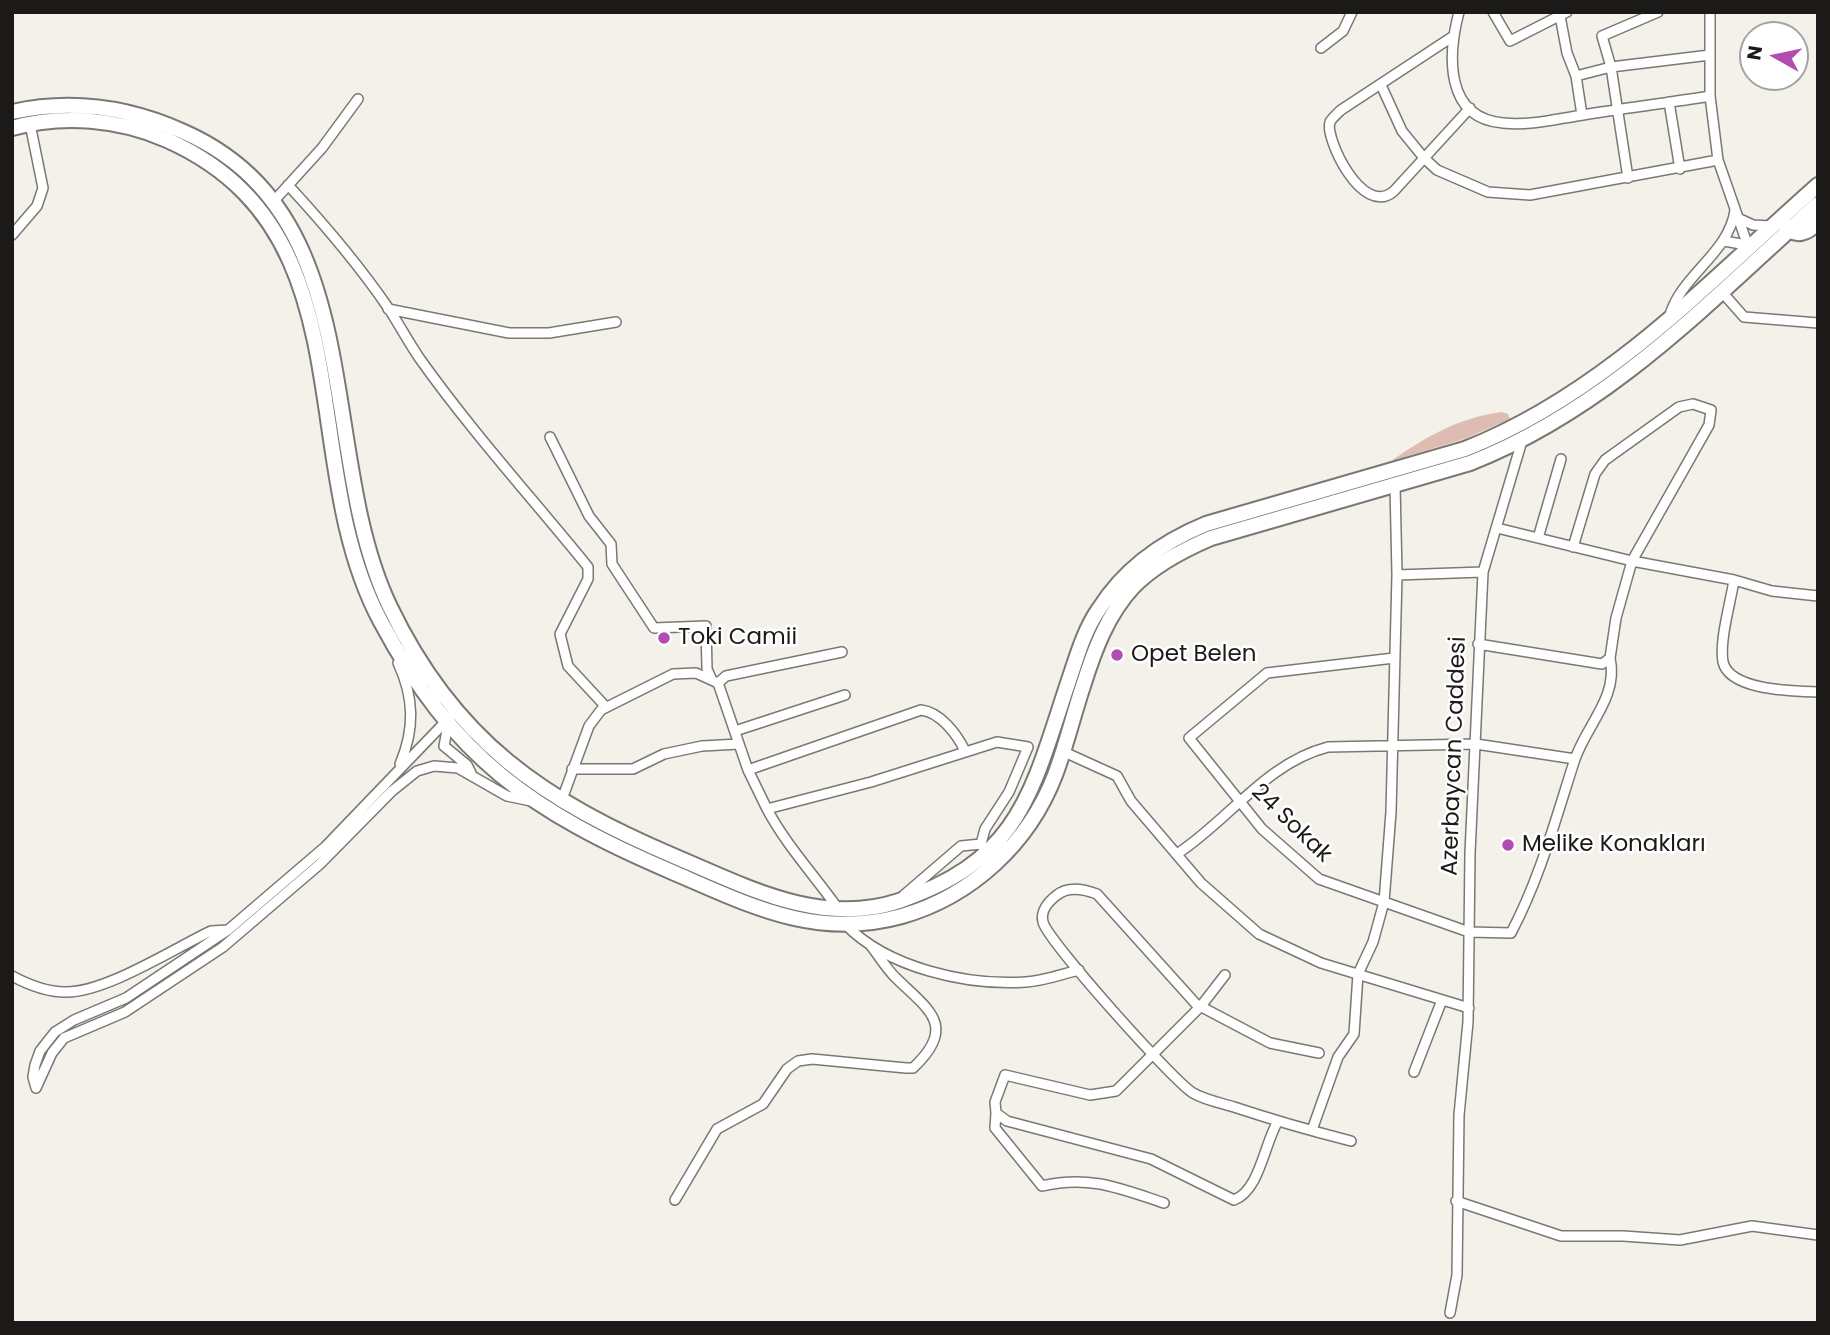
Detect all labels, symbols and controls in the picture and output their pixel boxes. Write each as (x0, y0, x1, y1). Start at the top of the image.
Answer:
north arrow (1739, 21, 1809, 91)
text: N (1740, 44, 1769, 62)
place label: Toki Camii (678, 624, 797, 652)
marker: Toki Camii (656, 630, 672, 646)
street label: Azerbaycan Caddesi (1437, 636, 1473, 876)
place label: Opet Belen (1131, 641, 1256, 669)
marker: Opet Belen (1109, 647, 1125, 663)
street label: 24 Sokak (1245, 779, 1337, 869)
place label: Melike Konakları (1522, 831, 1706, 859)
marker: Melike Konakları (1500, 837, 1516, 853)

